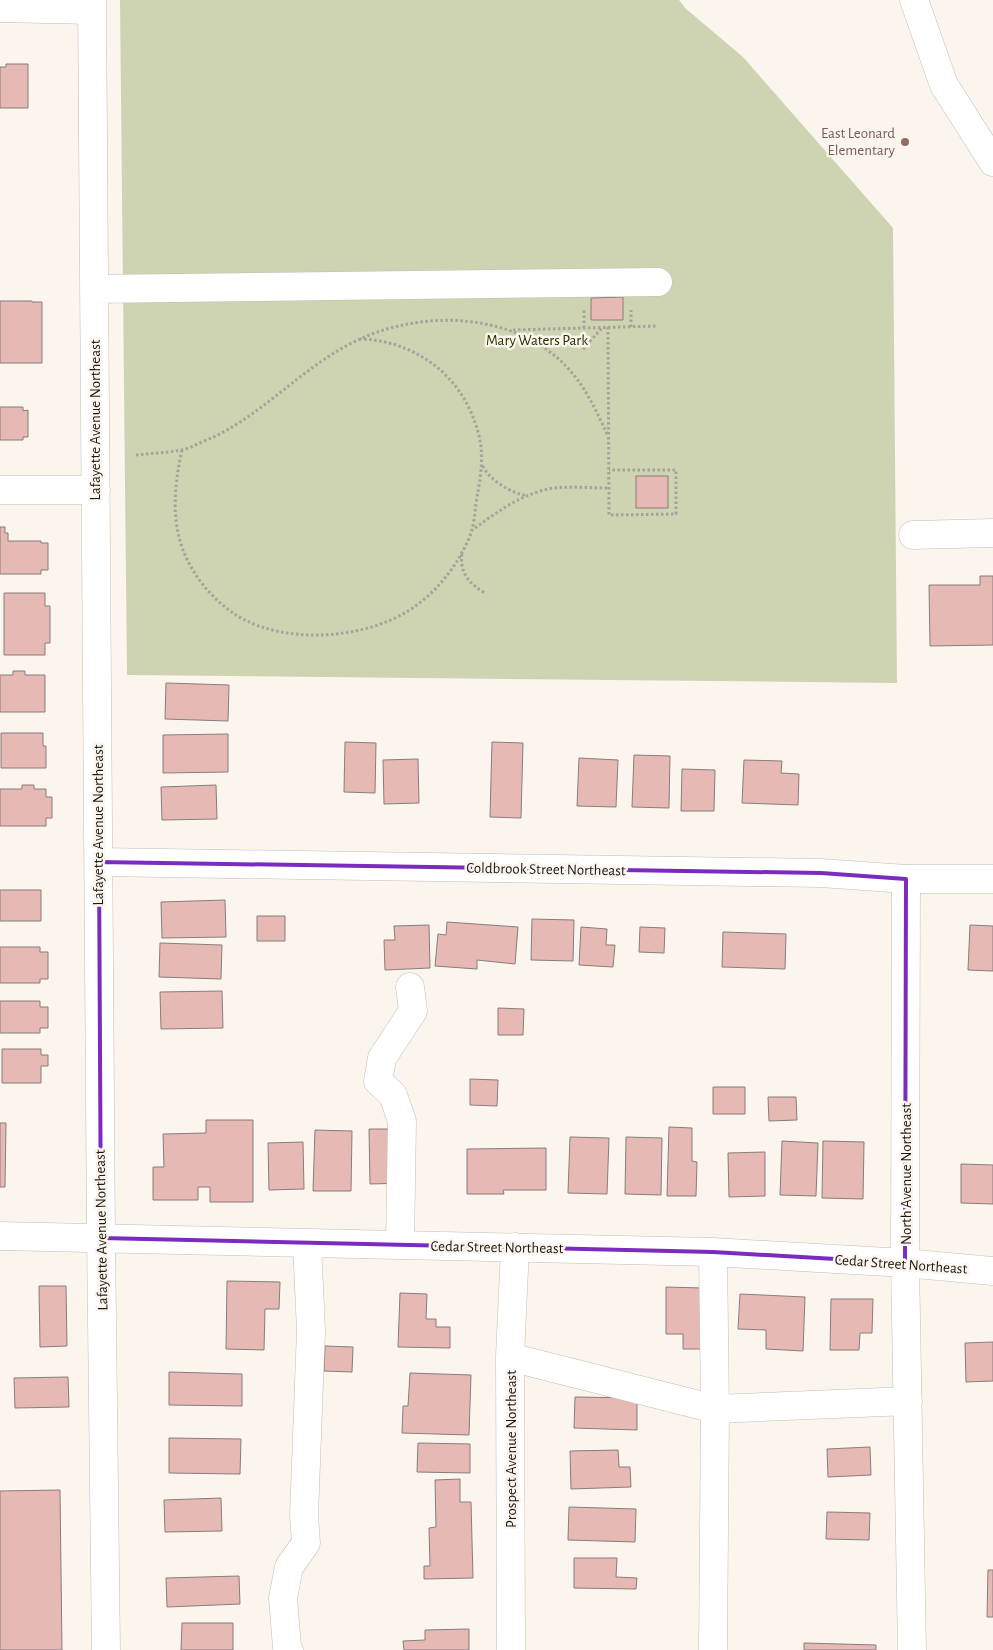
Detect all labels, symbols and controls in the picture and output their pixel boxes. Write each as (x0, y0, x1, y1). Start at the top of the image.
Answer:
place label: East Leonard Elementary (821, 126, 896, 158)
marker: East Leonard Elementary (899, 136, 911, 148)
park label: Mary Waters Park (486, 333, 588, 348)
street label: Lafayette Avenue Northeast (88, 339, 103, 500)
street label: Lafayette Avenue Northeast (91, 744, 106, 905)
street label: Coldbrook Street Northeast (466, 861, 626, 878)
street label: North Avenue Northeast (899, 1103, 914, 1245)
street label: Lafayette Avenue Northeast (93, 1149, 110, 1311)
street label: Cedar Street Northeast (430, 1239, 564, 1256)
street label: Cedar Street Northeast (834, 1252, 968, 1277)
street label: Prospect Avenue Northeast (504, 1370, 519, 1528)

